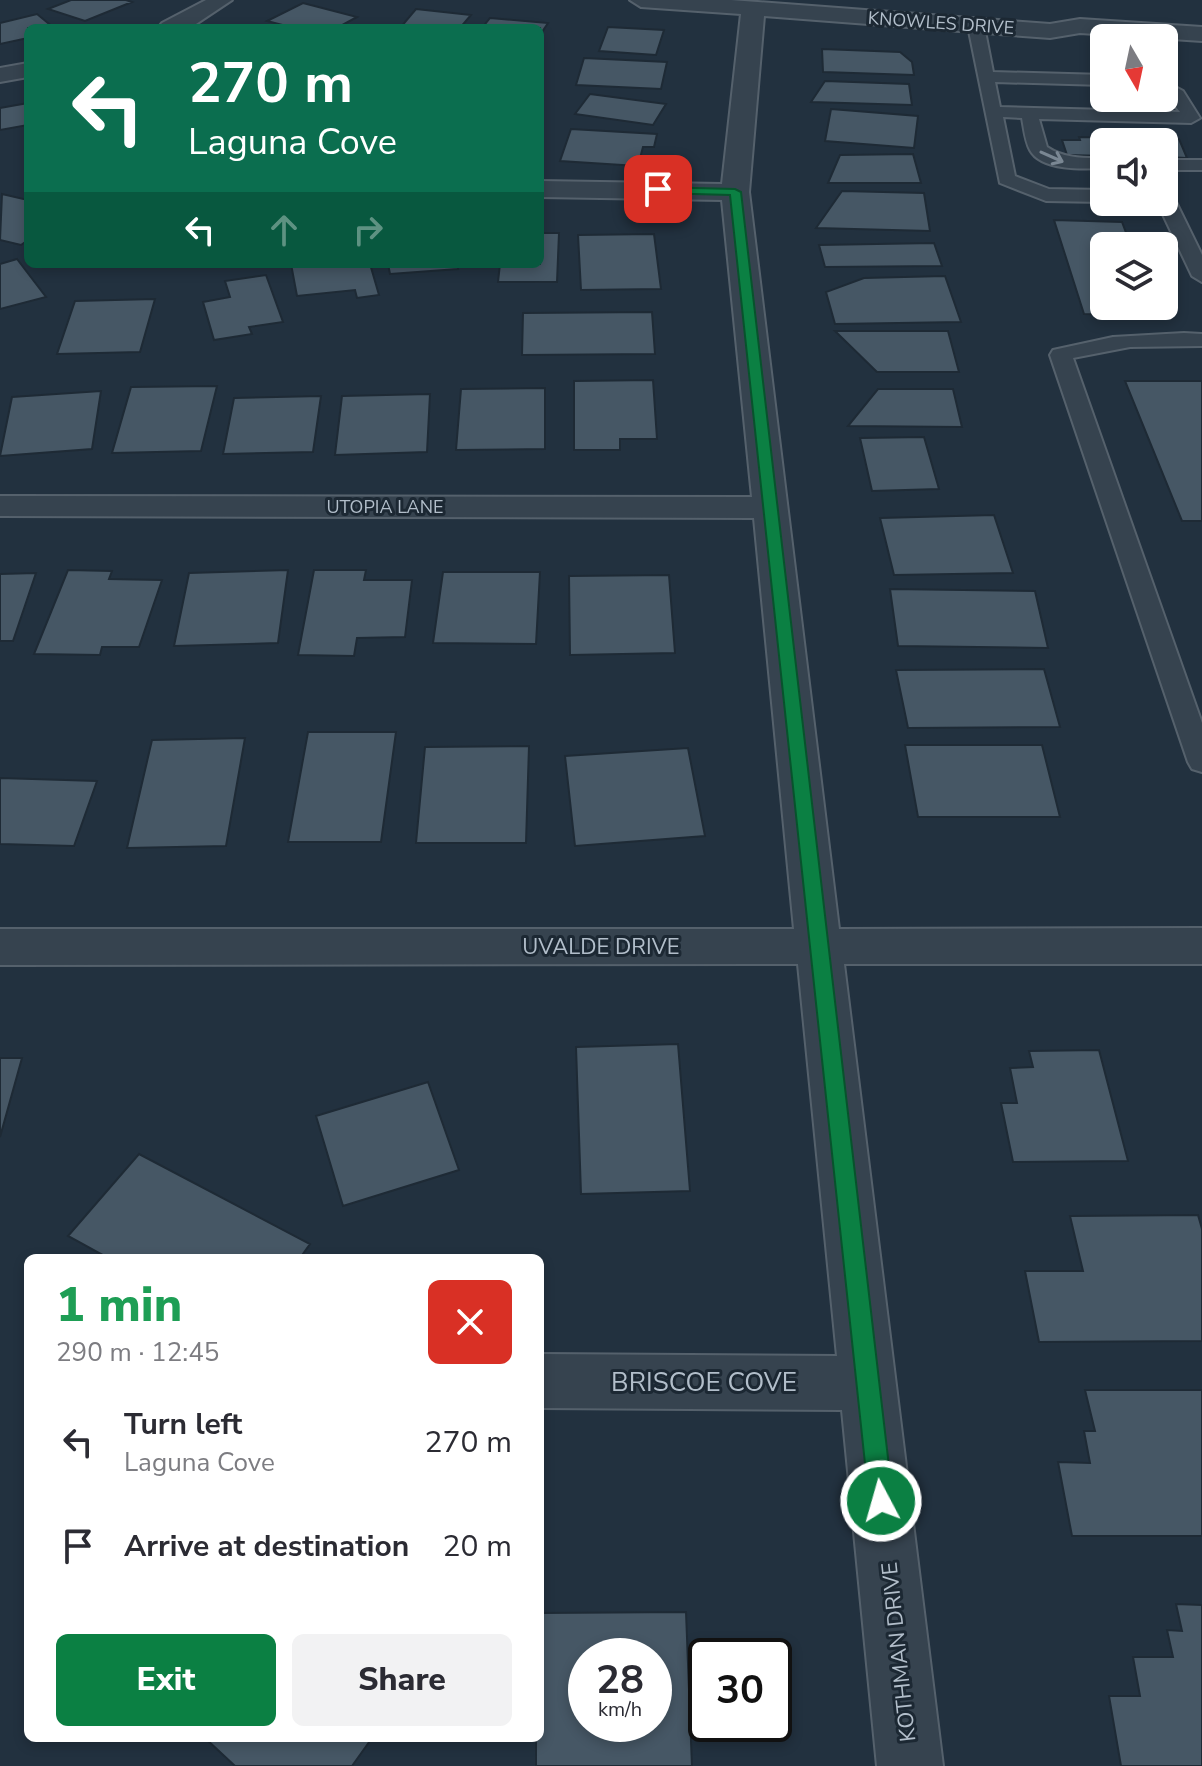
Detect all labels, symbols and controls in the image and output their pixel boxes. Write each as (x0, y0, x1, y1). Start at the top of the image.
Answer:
street label: KNOWLES DRIVE (867, 6, 1015, 40)
north arrow (1090, 24, 1178, 112)
map controls (1090, 24, 1178, 320)
text: 270 m (188, 45, 353, 122)
icon: left (56, 56, 160, 160)
text: Laguna Cove (188, 118, 397, 167)
button: sound (1090, 128, 1178, 216)
one-way arrow (1040, 150, 1064, 165)
pin (624, 155, 692, 223)
icon: arrive (636, 167, 680, 211)
icon: left (178, 208, 222, 252)
icon: ahead (262, 208, 306, 252)
icon: right (346, 208, 390, 252)
button: layers (1090, 232, 1178, 320)
street label: UTOPIA LANE (326, 495, 444, 519)
street label: UVALDE DRIVE (522, 932, 680, 962)
text: 1 min (56, 1272, 182, 1338)
button: close (428, 1280, 512, 1364)
text: 290 m · 12:45 (56, 1335, 219, 1370)
street label: BRISCOE COVE (611, 1365, 797, 1400)
text: Turn left (124, 1404, 242, 1445)
icon: left (56, 1420, 100, 1464)
text: 270 m (425, 1422, 512, 1463)
text: Laguna Cove (124, 1445, 275, 1480)
position arrow (839, 1459, 923, 1543)
icon: arrive (56, 1524, 100, 1568)
text: Arrive at destination (124, 1526, 409, 1567)
text: 20 m (443, 1526, 512, 1567)
street label: KOTHMAN DRIVE (875, 1561, 923, 1743)
button: Exit (56, 1634, 276, 1726)
button: Share (292, 1634, 512, 1726)
speed limit sign: 30 (688, 1638, 792, 1742)
text: 28 (596, 1653, 644, 1707)
text: km/h (598, 1696, 642, 1723)

